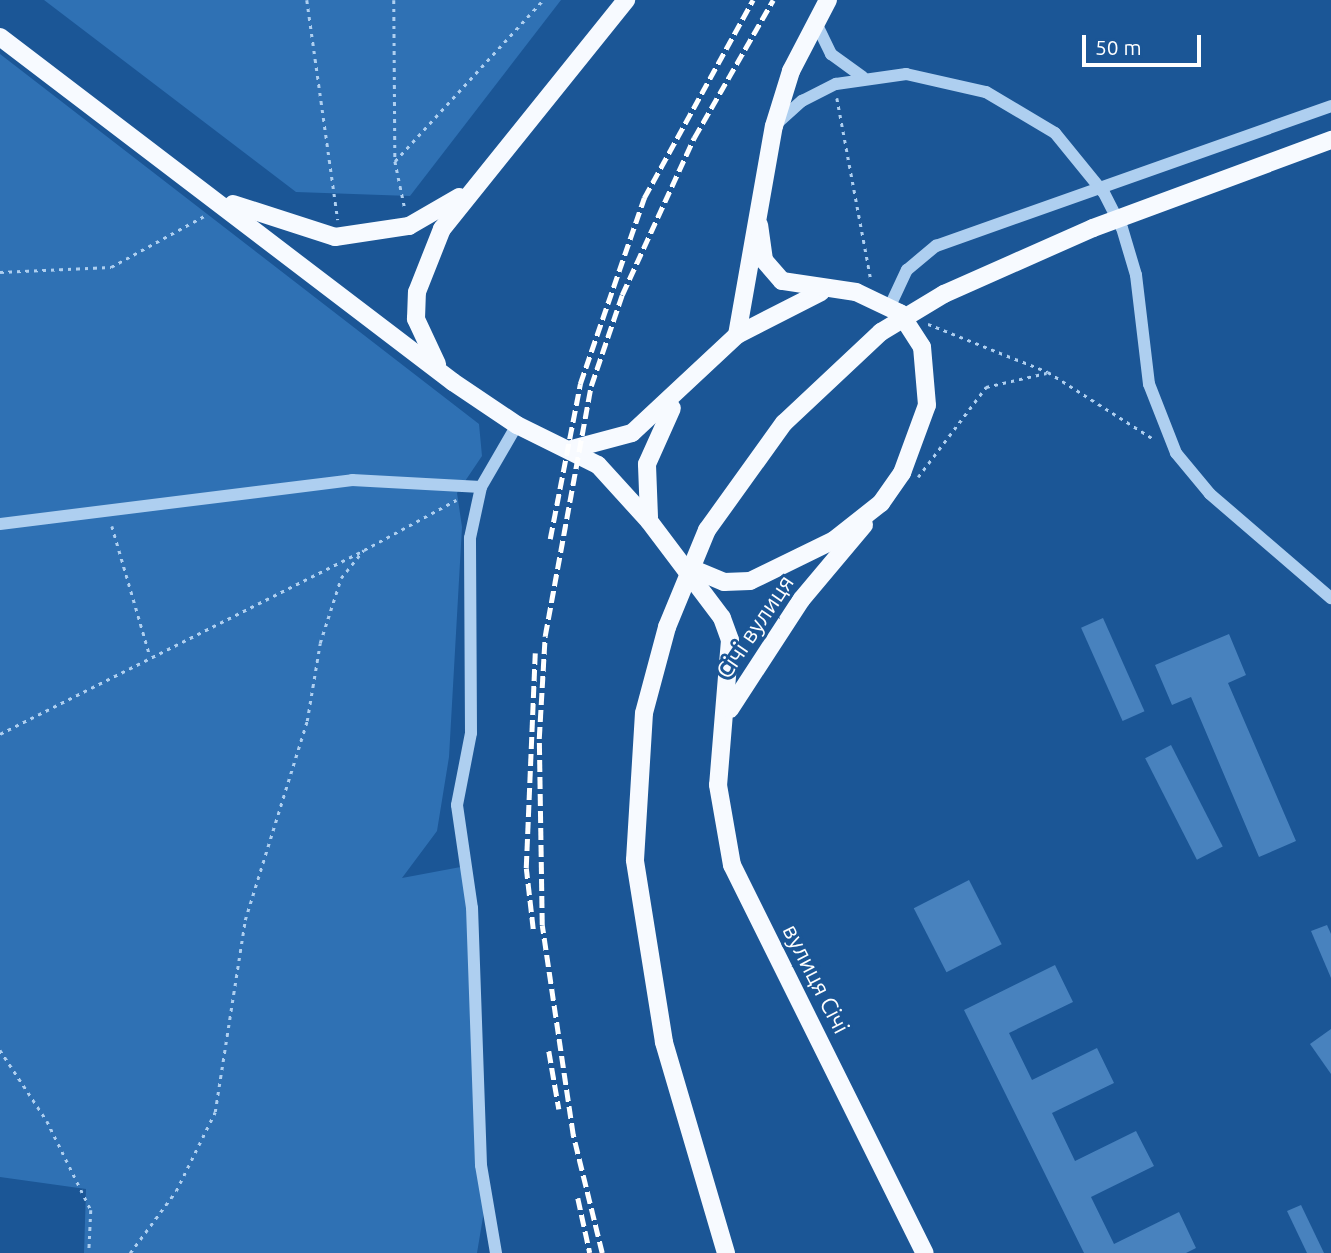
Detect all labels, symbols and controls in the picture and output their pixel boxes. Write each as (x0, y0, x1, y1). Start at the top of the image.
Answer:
scale bar (1086, 21, 1205, 65)
text: 50 m (1095, 35, 1142, 59)
street label: Січі вулиця (710, 570, 800, 684)
street label: вулиця Січі (777, 920, 855, 1038)

